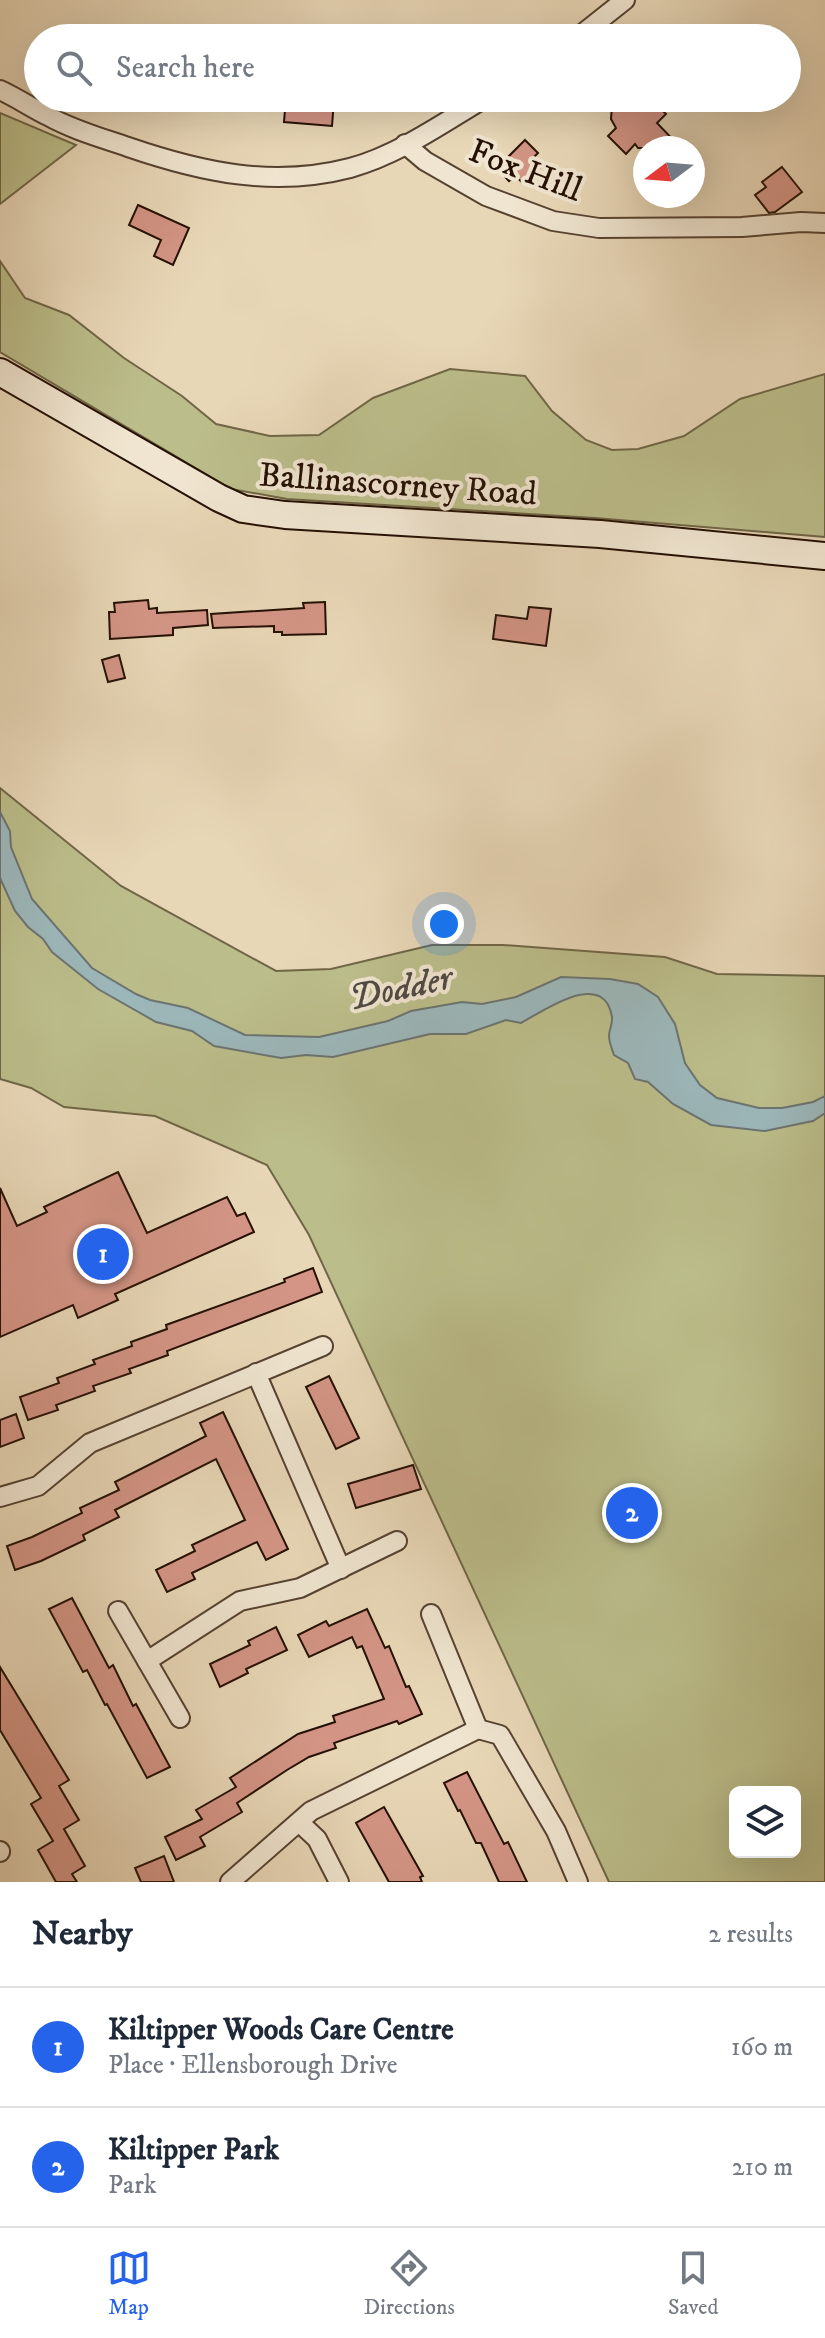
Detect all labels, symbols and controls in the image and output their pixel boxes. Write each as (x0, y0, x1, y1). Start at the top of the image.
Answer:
search box (24, 24, 801, 112)
icon: search (52, 46, 96, 90)
text: Search here (116, 50, 255, 87)
street label: Fox Hill (463, 130, 589, 212)
north arrow (633, 136, 705, 208)
street label: Ballinascorney Road (258, 454, 538, 516)
your location (424, 904, 464, 944)
water label: Dodder (345, 955, 459, 1021)
pin: 1 (77, 1224, 129, 1284)
pin: 2 (606, 1483, 658, 1543)
map controls (729, 1786, 801, 1858)
button: layers (729, 1786, 801, 1858)
text: Nearby (32, 1913, 133, 1955)
text: 2 results (708, 1918, 793, 1951)
text: Kiltipper Woods Care Centre (108, 2012, 454, 2049)
text: 1 (53, 2031, 63, 2064)
text: 160 m (731, 2031, 793, 2064)
text: Place · Ellensborough Drive (108, 2049, 398, 2082)
text: Kiltipper Park (108, 2132, 279, 2169)
text: 2 (52, 2151, 64, 2184)
text: 210 m (732, 2151, 793, 2184)
text: Park (108, 2169, 157, 2202)
tab: Map (107, 2246, 151, 2321)
tab: Directions (364, 2246, 455, 2321)
tab: Saved (668, 2246, 718, 2321)

